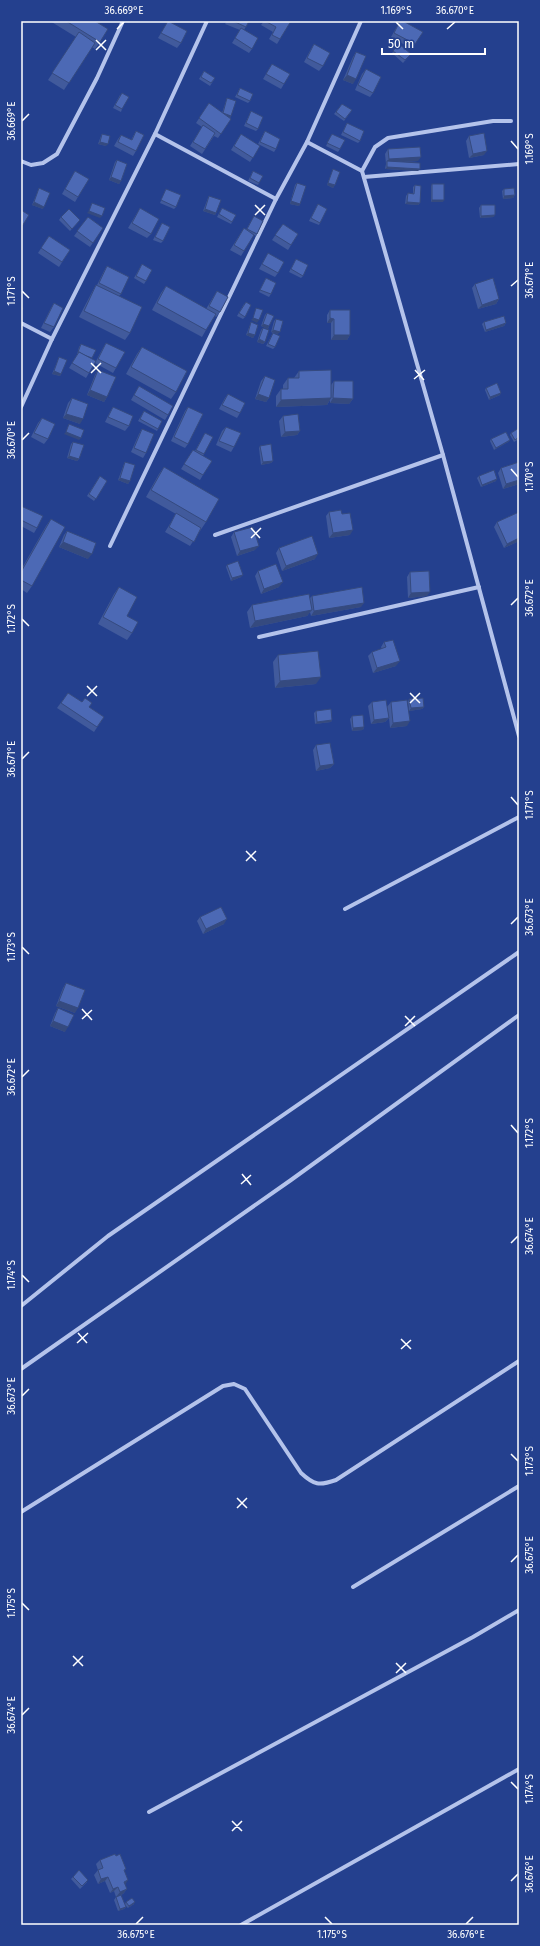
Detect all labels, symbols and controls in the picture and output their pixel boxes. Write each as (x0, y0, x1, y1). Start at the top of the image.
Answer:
text: 36.669°E (105, 5, 143, 17)
text: 1.169°S (380, 5, 412, 17)
text: 36.670°E (436, 5, 474, 17)
scale bar (382, 30, 485, 56)
text: 50 m (388, 37, 414, 51)
text: 36.669°E (6, 102, 18, 140)
text: 1.169°S (524, 133, 536, 165)
text: 36.671°E (524, 262, 536, 298)
text: 1.171°S (6, 276, 18, 306)
text: 36.670°E (6, 421, 18, 459)
text: 1.170°S (524, 461, 536, 492)
text: 36.672°E (524, 579, 536, 617)
text: 1.172°S (6, 603, 18, 634)
text: 36.671°E (6, 741, 18, 777)
text: 1.171°S (524, 790, 536, 820)
text: 36.673°E (524, 898, 536, 936)
text: 1.173°S (6, 931, 18, 962)
text: 36.672°E (6, 1058, 18, 1096)
text: 1.172°S (524, 1117, 536, 1148)
text: 36.674°E (524, 1217, 536, 1255)
text: 1.174°S (6, 1259, 18, 1290)
text: 36.673°E (6, 1377, 18, 1415)
text: 1.173°S (524, 1445, 536, 1476)
text: 36.675°E (524, 1536, 536, 1574)
text: 1.175°S (6, 1587, 18, 1618)
text: 36.674°E (6, 1696, 18, 1734)
text: 1.174°S (524, 1773, 536, 1804)
text: 36.676°E (524, 1855, 536, 1893)
text: 36.675°E (117, 1929, 155, 1941)
text: 1.175°S (317, 1929, 348, 1941)
text: 36.676°E (447, 1929, 485, 1941)

